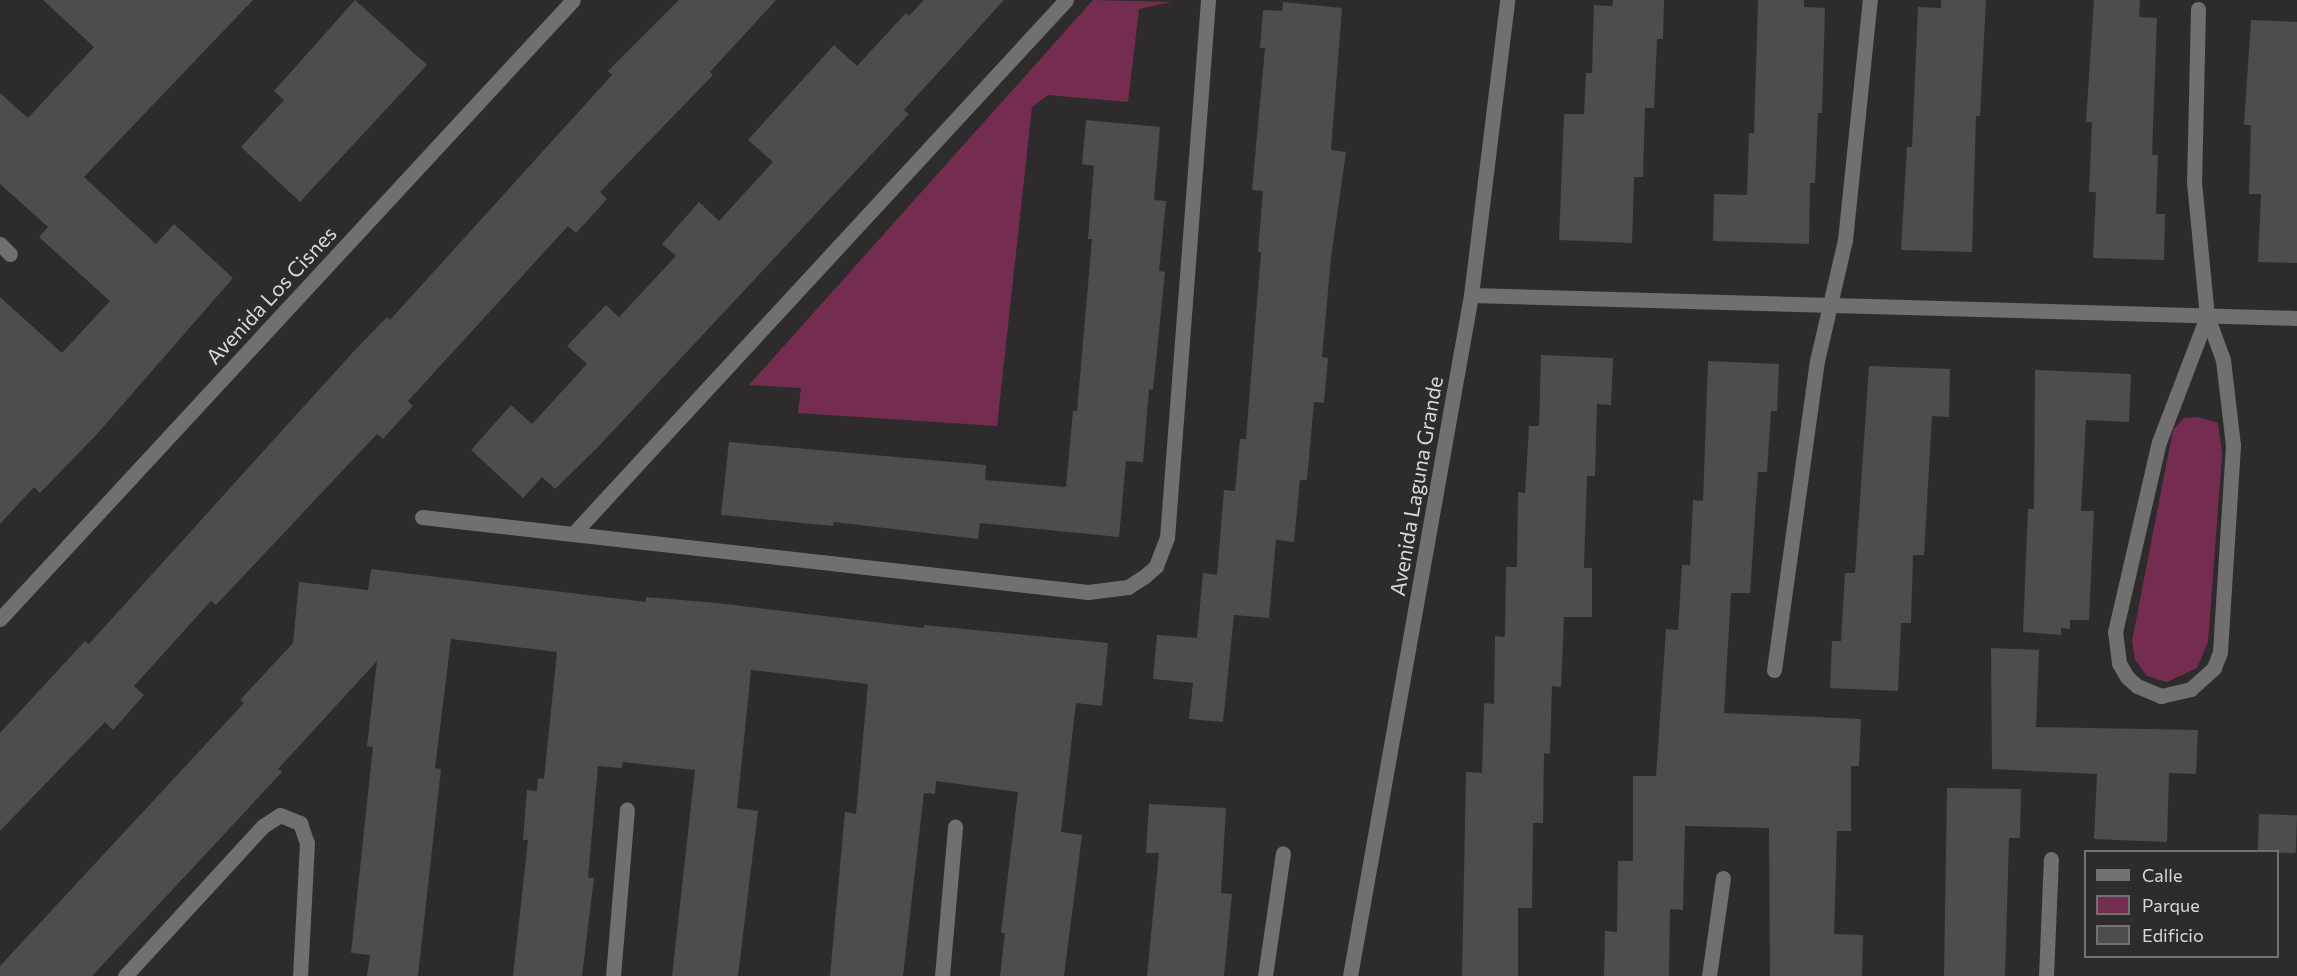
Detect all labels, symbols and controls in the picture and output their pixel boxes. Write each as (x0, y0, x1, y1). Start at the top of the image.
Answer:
street label: Avenida Los Cisnes (201, 221, 341, 369)
street label: Avenida Laguna Grande (1384, 374, 1448, 598)
legend (2084, 850, 2279, 958)
text: Calle (2142, 864, 2182, 886)
text: Parque (2142, 894, 2200, 916)
text: Edificio (2142, 924, 2204, 946)

